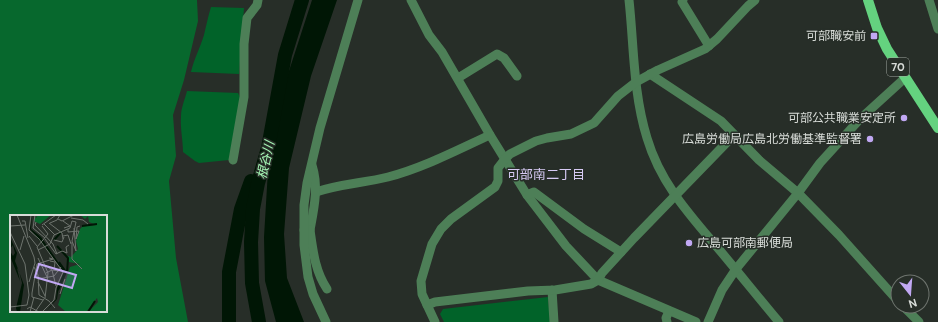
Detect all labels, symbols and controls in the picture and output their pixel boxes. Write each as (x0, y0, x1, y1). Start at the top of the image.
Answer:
place label: 可部職安前 (806, 28, 866, 44)
marker: 可部職安前 (869, 31, 879, 41)
road number: 70 (887, 58, 909, 76)
place label: 可部公共職業安定所 (788, 110, 896, 126)
marker: 可部公共職業安定所 (899, 113, 909, 123)
place label: 広島労働局広島北労働基準監督署 (682, 131, 862, 147)
marker: 広島労働局広島北労働基準監督署 (865, 134, 875, 144)
water label: 根谷川 (253, 137, 279, 181)
district label: 可部南二丁目 (507, 166, 585, 183)
inset map (10, 215, 107, 312)
place label: 広島可部南郵便局 (697, 235, 793, 251)
marker: 広島可部南郵便局 (684, 238, 694, 248)
north arrow (890, 274, 930, 314)
text: N (907, 296, 919, 311)

